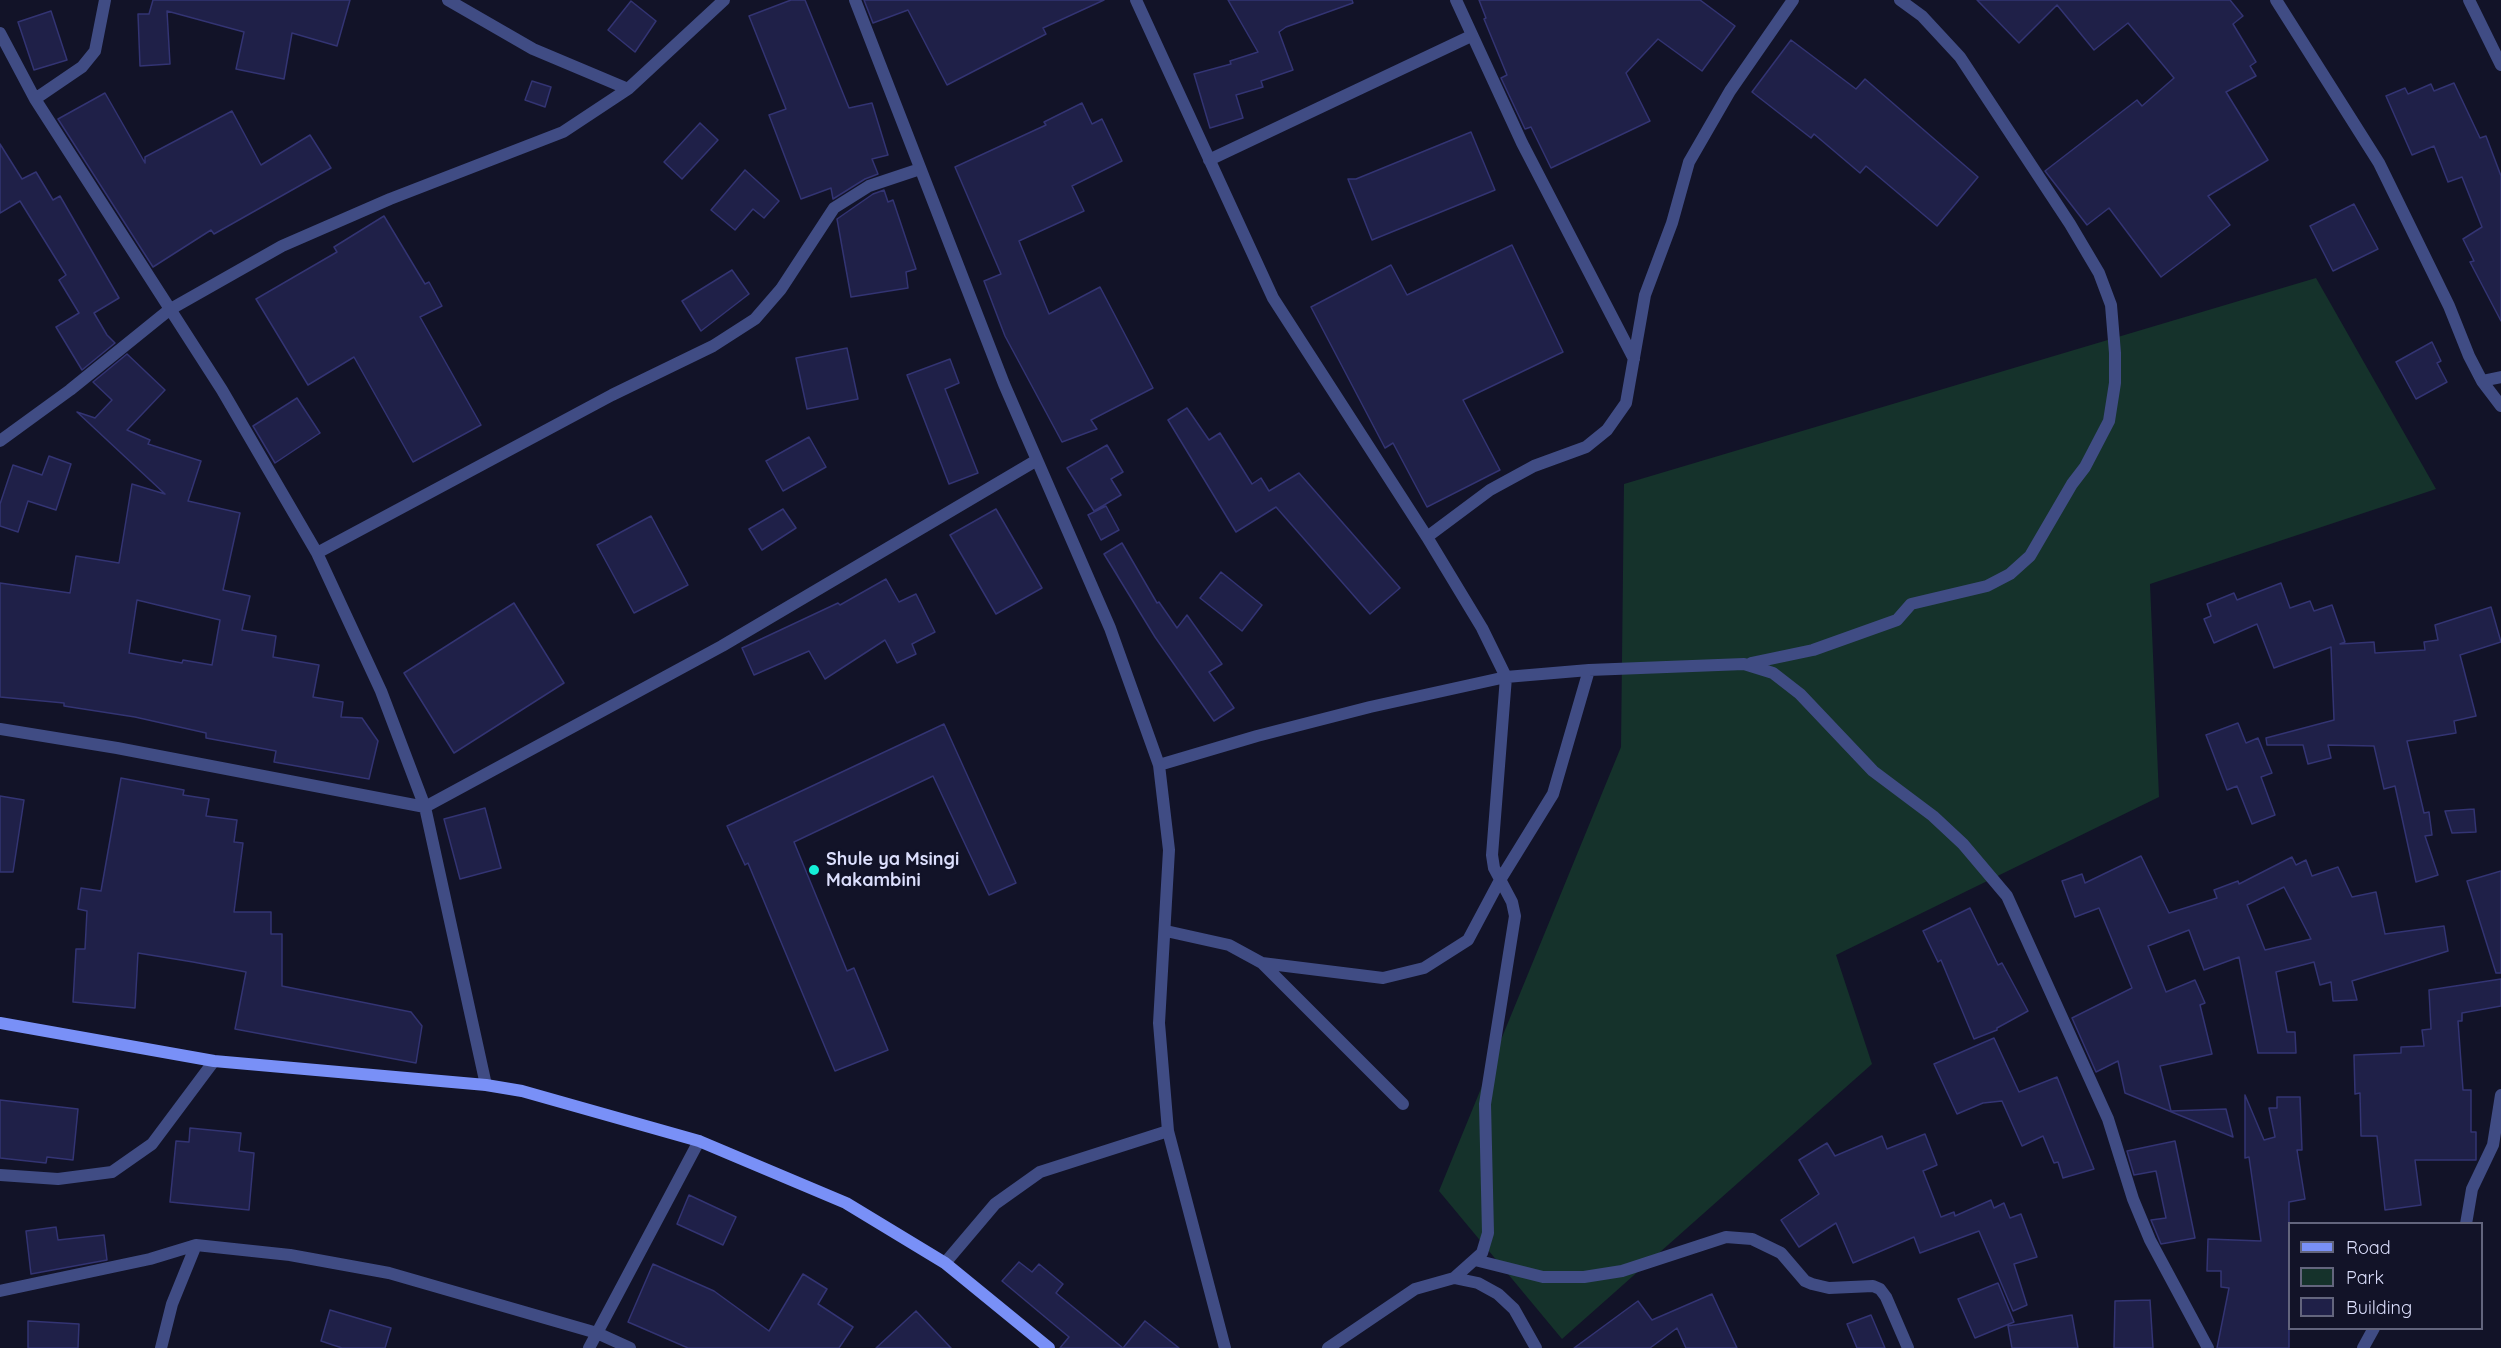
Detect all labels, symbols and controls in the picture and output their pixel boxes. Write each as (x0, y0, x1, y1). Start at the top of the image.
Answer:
place label: Shule ya Msingi Makambini (826, 849, 959, 892)
marker: Shule ya Msingi Makambini (807, 863, 821, 877)
legend (2288, 1222, 2483, 1330)
text: Road (2346, 1236, 2391, 1259)
text: Park (2346, 1266, 2384, 1289)
text: Building (2346, 1296, 2412, 1319)

